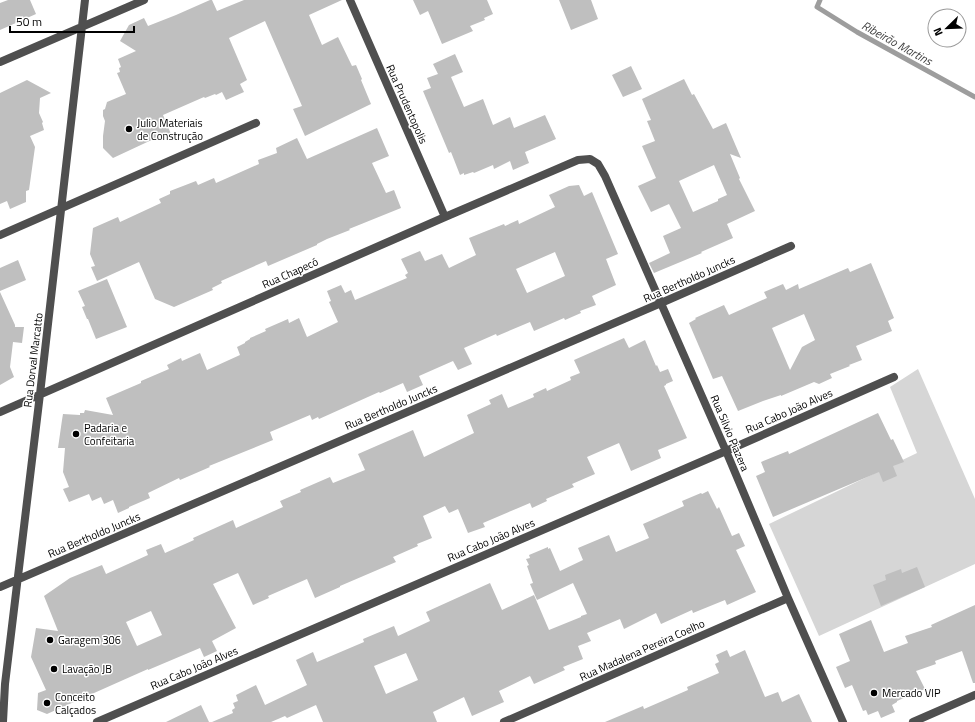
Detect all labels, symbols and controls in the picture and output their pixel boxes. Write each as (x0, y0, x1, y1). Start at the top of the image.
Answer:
scale bar (10, 8, 134, 34)
north arrow (927, 8, 967, 48)
text: 50 m (16, 12, 42, 31)
water label: Ribeirão Martins (858, 16, 936, 71)
text: N (929, 25, 947, 39)
street label: Rua Prudentopolis (382, 62, 432, 146)
place label: Julio Materiais de Construção (137, 115, 203, 144)
marker: Julio Materiais de Construção (124, 124, 134, 134)
street label: Rua Bertholdo Juncks (641, 252, 737, 306)
street label: Rua Chapecó (259, 253, 321, 292)
street label: Rua Dorval Marcatto (19, 312, 47, 408)
street label: Rua Bertholdo Juncks (342, 380, 440, 434)
street label: Rua Cabo João Alves (743, 385, 835, 437)
street label: Rua Silvio Piazera (707, 392, 754, 474)
place label: Padaria e Confeitaria (84, 420, 135, 449)
marker: Padaria e Confeitaria (71, 429, 81, 439)
street label: Rua Bertholdo Juncks (45, 508, 143, 562)
street label: Rua Cabo João Alves (445, 514, 537, 566)
street label: Rua Madalena Pereira Coelho (577, 615, 707, 685)
place label: Garagem 306 (58, 632, 121, 648)
marker: Garagem 306 (45, 635, 55, 645)
street label: Rua Cabo João Alves (148, 642, 240, 694)
place label: Lavação JB (62, 661, 112, 677)
marker: Lavação JB (49, 664, 59, 674)
place label: Mercado VIP (882, 685, 941, 701)
marker: Mercado VIP (869, 688, 879, 698)
place label: Conceito Calçados (55, 689, 96, 718)
marker: Conceito Calçados (42, 698, 52, 708)

